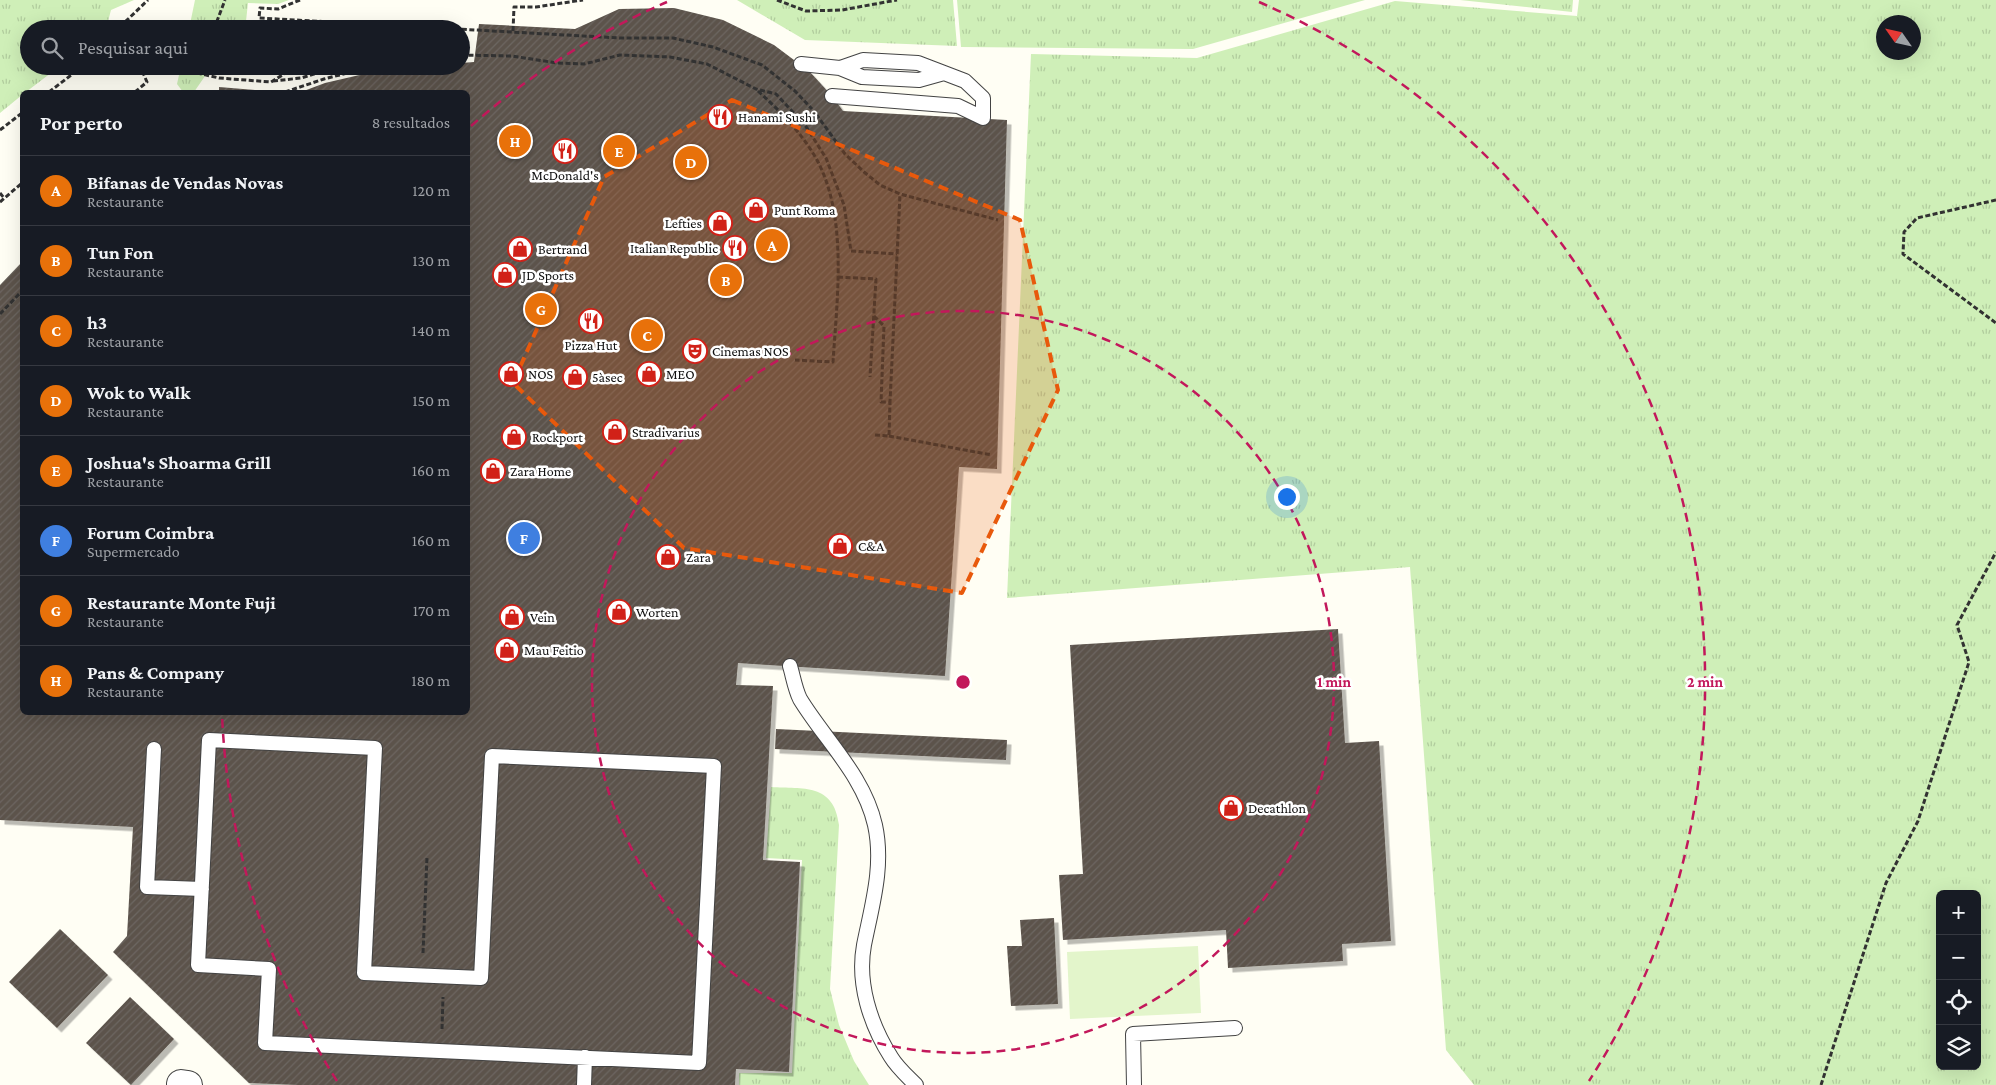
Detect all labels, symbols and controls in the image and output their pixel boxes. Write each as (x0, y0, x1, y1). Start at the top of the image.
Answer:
north arrow (1876, 15, 1921, 60)
search box (20, 20, 470, 75)
icon: search (38, 34, 66, 62)
text: Pesquisar aqui (78, 37, 188, 58)
restaurant icon: Hanami Sushi (707, 104, 733, 130)
place label: Hanami Sushi (738, 109, 816, 125)
text: Por perto (40, 111, 123, 135)
text: 8 resultados (372, 114, 450, 131)
pin: H (499, 122, 531, 160)
pin: E (603, 132, 635, 170)
restaurant icon: McDonald's (552, 138, 578, 164)
pin: D (675, 143, 707, 181)
place label: McDonald's (531, 167, 599, 183)
text: Bifanas de Vendas Novas (87, 172, 283, 193)
text: A (51, 182, 61, 199)
text: 120 m (412, 182, 450, 199)
text: Restaurante (87, 193, 164, 210)
shop icon: Punt Roma (743, 197, 769, 223)
place label: Punt Roma (774, 202, 836, 218)
shop icon: Lefties (707, 210, 733, 236)
place label: Lefties (665, 215, 702, 231)
pin: A (756, 226, 788, 264)
restaurant icon: Italian Republic (722, 235, 748, 261)
shop icon: Bertrand (507, 236, 533, 262)
place label: Italian Republic (630, 240, 718, 256)
place label: Bertrand (538, 241, 588, 257)
text: Tun Fon (87, 242, 154, 263)
text: B (51, 252, 61, 269)
text: 130 m (412, 252, 450, 269)
pin: B (710, 261, 742, 299)
shop icon: JD Sports (492, 262, 518, 288)
text: Restaurante (87, 263, 164, 280)
place label: JD Sports (520, 267, 574, 283)
pin: G (525, 290, 557, 328)
restaurant icon: Pizza Hut (578, 308, 604, 334)
text: h3 (87, 312, 107, 333)
pin: C (631, 316, 663, 354)
text: C (51, 322, 61, 339)
text: 140 m (412, 322, 450, 339)
text: Restaurante (87, 333, 164, 350)
place label: Pizza Hut (565, 337, 618, 353)
theatre icon: Cinemas NOS (682, 338, 708, 364)
place label: Cinemas NOS (712, 343, 789, 359)
shop icon: NOS (498, 361, 524, 387)
shop icon: MEO (636, 361, 662, 387)
shop icon: 5àsec (562, 364, 588, 390)
place label: NOS (528, 366, 554, 382)
place label: MEO (666, 366, 695, 382)
place label: 5àsec (592, 369, 623, 385)
text: Wok to Walk (87, 382, 190, 403)
text: D (50, 392, 62, 409)
text: 150 m (412, 392, 450, 409)
text: Restaurante (87, 403, 164, 420)
shop icon: Stradivarius (602, 419, 628, 445)
shop icon: Rockport (501, 424, 527, 450)
place label: Stradivarius (632, 424, 700, 440)
place label: Rockport (532, 429, 583, 445)
text: Joshua's Shoarma Grill (87, 452, 271, 473)
shop icon: Zara Home (480, 458, 506, 484)
text: E (51, 462, 61, 479)
text: 160 m (412, 462, 450, 479)
place label: Zara Home (510, 463, 571, 479)
text: Restaurante (87, 473, 164, 490)
your location (1274, 484, 1300, 510)
pin: F (508, 519, 540, 557)
text: Forum Coimbra (87, 522, 214, 543)
text: F (52, 532, 60, 549)
text: 160 m (412, 532, 450, 549)
shop icon: C&A (827, 533, 853, 559)
place label: C&A (858, 538, 884, 554)
text: Supermercado (87, 543, 180, 560)
shop icon: Zara (655, 544, 681, 570)
place label: Zara (686, 549, 711, 565)
text: Restaurante Monte Fuji (87, 592, 276, 613)
shop icon: Worten (606, 599, 632, 625)
text: G (51, 602, 61, 619)
text: 170 m (413, 602, 450, 619)
shop icon: Vein (499, 604, 525, 630)
place label: Worten (636, 604, 679, 620)
place label: Vein (530, 609, 555, 625)
text: Restaurante (87, 613, 164, 630)
shop icon: Mau Feitio (494, 637, 520, 663)
place label: Mau Feitio (524, 642, 584, 658)
text: Pans & Company (87, 662, 224, 683)
text: H (51, 672, 61, 689)
text: 180 m (411, 672, 450, 689)
centre of rings (954, 673, 972, 691)
text: 1 min (1317, 674, 1351, 690)
text: 2 min (1687, 674, 1723, 690)
text: Restaurante (87, 683, 164, 700)
shop icon: Decathlon (1218, 795, 1244, 821)
place label: Decathlon (1248, 800, 1307, 816)
map controls (1936, 890, 1981, 1070)
button: + (1936, 890, 1981, 935)
button: − (1936, 935, 1981, 980)
button: locate (1936, 980, 1981, 1025)
button: layers (1936, 1025, 1981, 1070)

